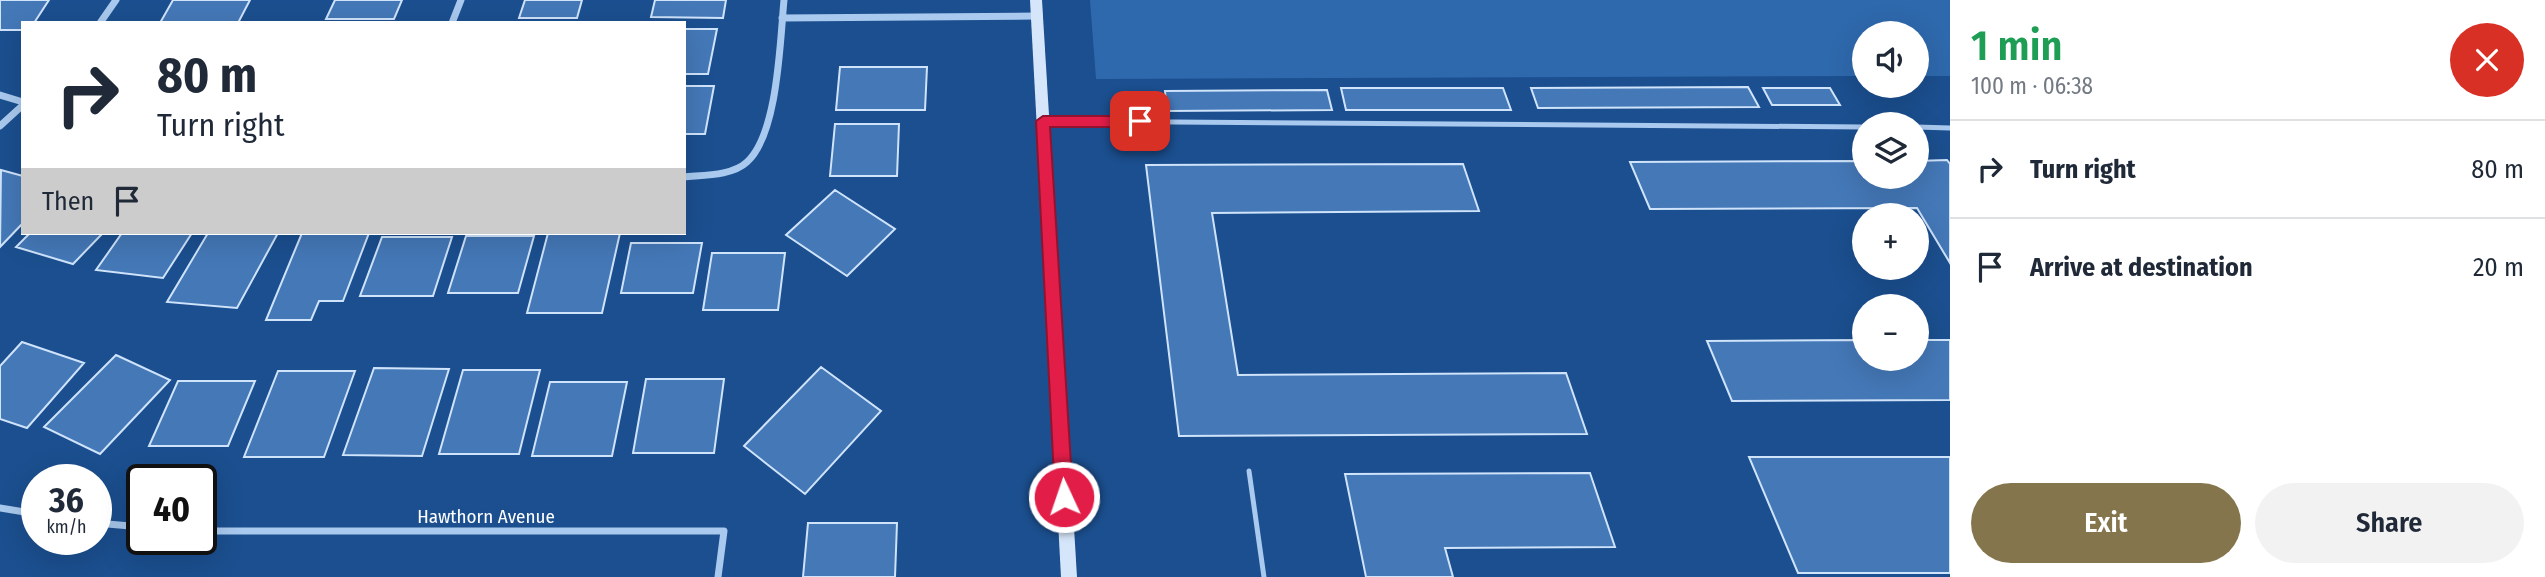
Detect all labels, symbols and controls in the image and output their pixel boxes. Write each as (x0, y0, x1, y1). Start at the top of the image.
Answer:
map controls (1852, 21, 1929, 371)
button: sound (1852, 21, 1929, 98)
text: 1 min (1971, 21, 2062, 71)
button: close (2450, 23, 2524, 97)
text: 80 m (157, 46, 257, 105)
icon: right (42, 49, 133, 140)
text: 100 m · 06:38 (1971, 72, 2093, 100)
pin (1110, 91, 1170, 151)
icon: arrive (1121, 102, 1159, 140)
text: Turn right (157, 106, 284, 144)
button: layers (1852, 112, 1929, 189)
icon: right (1971, 150, 2009, 188)
text: Turn right (2030, 154, 2136, 185)
text: 80 m (2471, 154, 2524, 185)
icon: arrive (108, 182, 146, 220)
text: Then (42, 186, 94, 217)
button: + (1852, 203, 1929, 280)
icon: arrive (1971, 248, 2009, 286)
text: Arrive at destination (2030, 252, 2253, 283)
text: 20 m (2473, 252, 2524, 283)
button: − (1852, 294, 1929, 371)
position arrow (1027, 460, 1101, 534)
speed limit sign: 40 (126, 464, 217, 555)
text: 36 (49, 479, 84, 521)
button: Exit (1971, 483, 2241, 563)
button: Share (2255, 483, 2524, 563)
street label: Hawthorn Avenue (417, 505, 555, 528)
text: km/h (46, 516, 87, 538)

